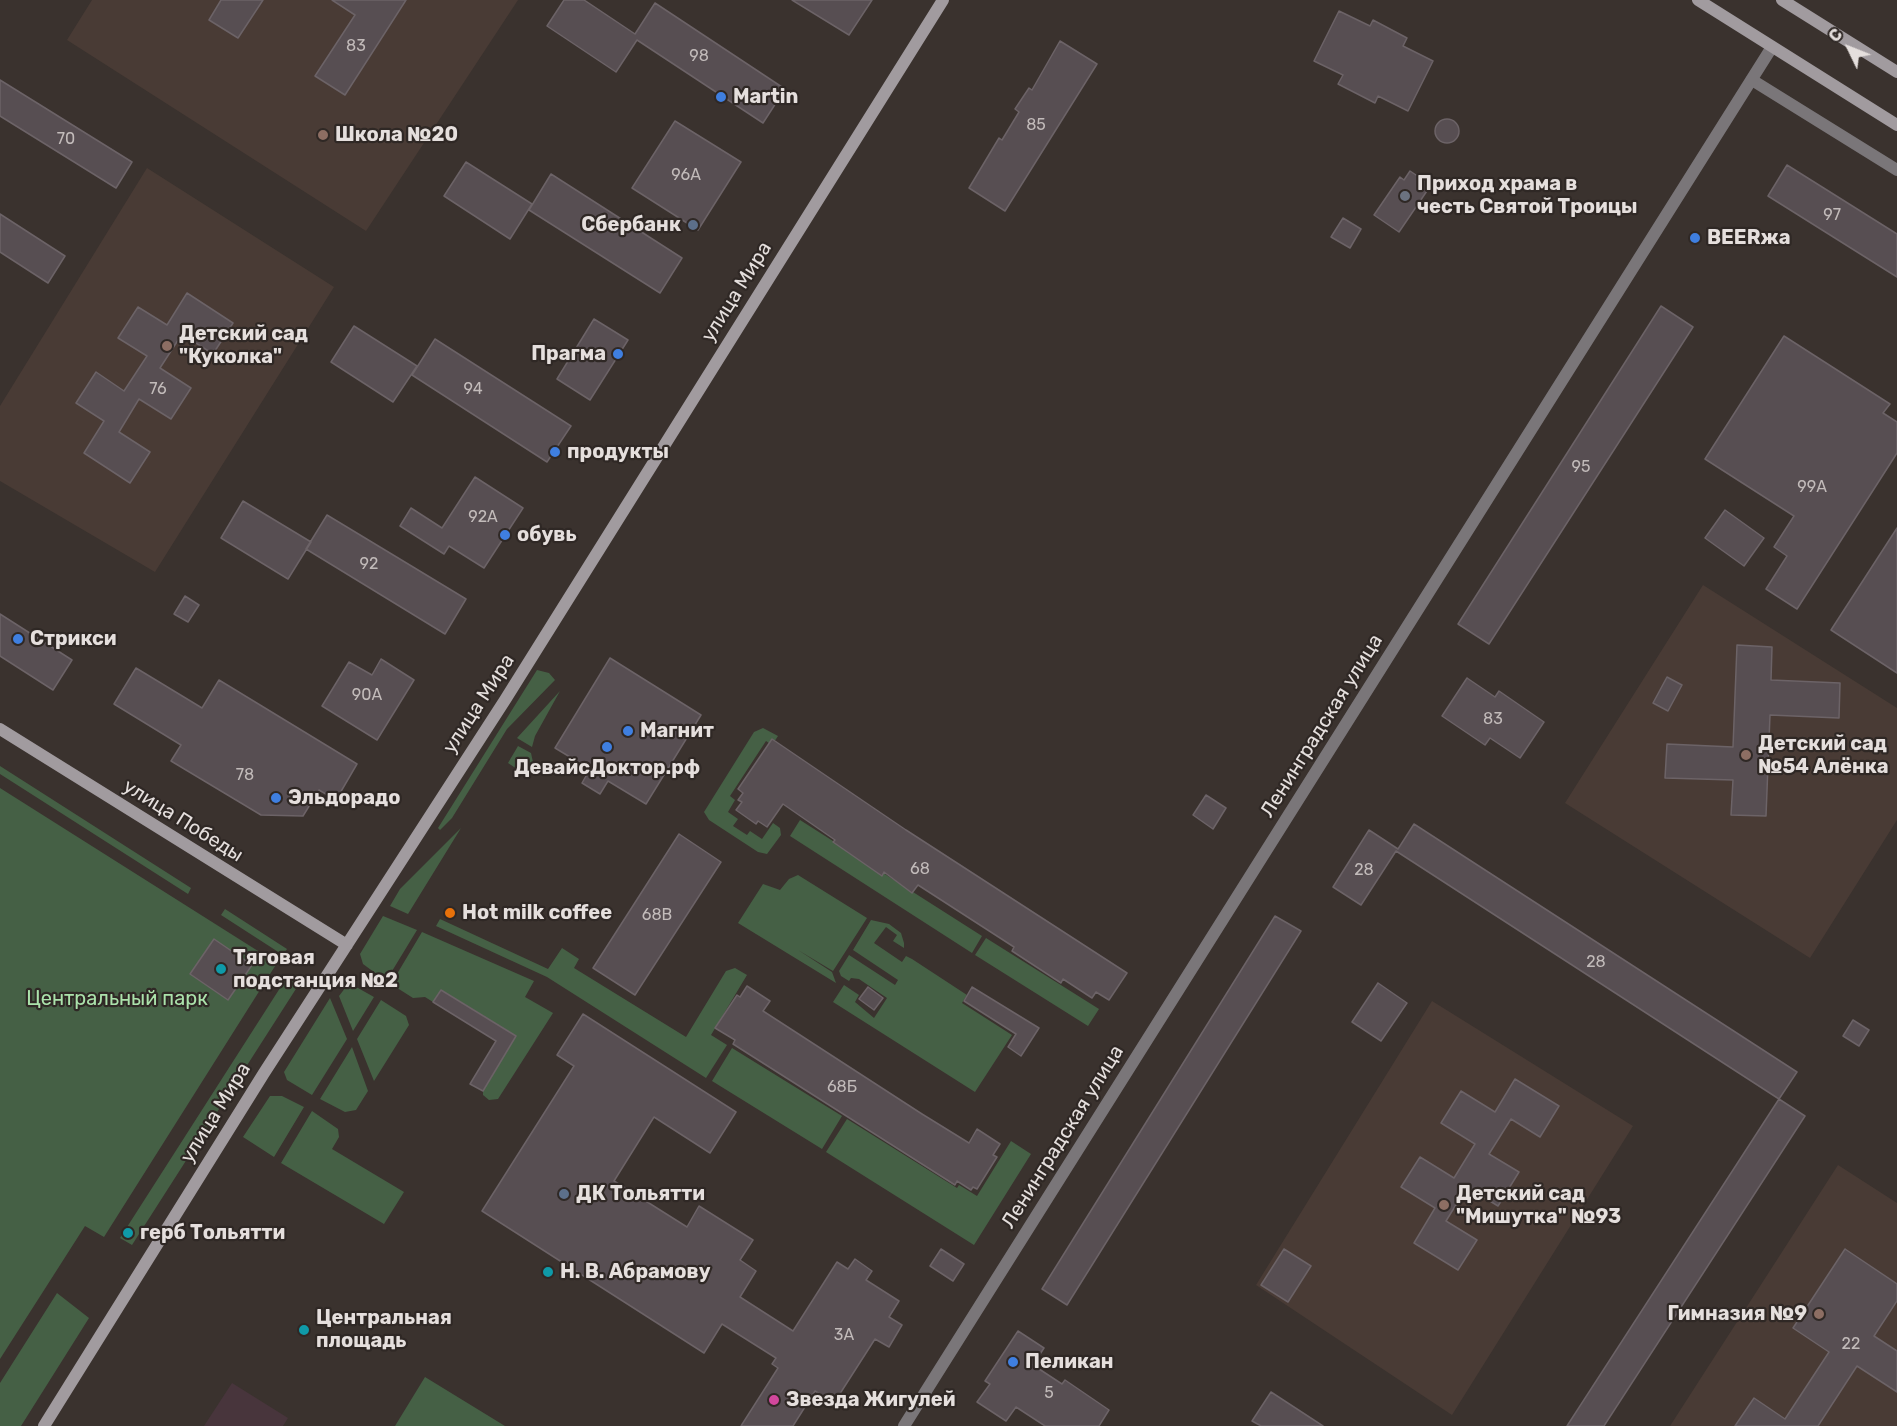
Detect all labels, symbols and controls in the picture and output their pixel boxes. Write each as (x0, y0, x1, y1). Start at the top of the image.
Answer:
north arrow (1819, 18, 1879, 78)
text: С (1825, 25, 1846, 46)
house number: 83 (346, 36, 366, 56)
house number: 98 (689, 46, 709, 66)
place label: Martin (733, 85, 798, 109)
marker: Martin (714, 90, 728, 104)
house number: 85 (1026, 115, 1046, 135)
place label: Школа №20 (335, 123, 458, 147)
marker: Школа №20 (316, 128, 330, 142)
house number: 70 (57, 129, 75, 149)
house number: 96А (671, 165, 701, 185)
place label: Приход храма в честь Святой Троицы (1417, 172, 1637, 219)
marker: Приход храма в честь Святой Троицы (1398, 189, 1412, 203)
house number: 97 (1823, 205, 1841, 225)
place label: Сбербанк (581, 213, 681, 237)
marker: Сбербанк (686, 218, 700, 232)
place label: BEERжа (1707, 226, 1791, 250)
marker: BEERжа (1688, 231, 1702, 245)
street label: улица Мира (697, 238, 777, 346)
place label: Детский сад "Куколка" (179, 322, 308, 369)
marker: Детский сад "Куколка" (160, 339, 174, 353)
place label: Прагма (531, 342, 606, 366)
marker: Прагма (611, 347, 625, 361)
house number: 76 (149, 379, 167, 399)
house number: 94 (463, 379, 483, 399)
place label: продукты (567, 440, 669, 464)
marker: продукты (548, 445, 562, 459)
house number: 95 (1572, 457, 1590, 477)
house number: 99А (1797, 477, 1827, 497)
house number: 92А (468, 507, 498, 527)
place label: обувь (517, 523, 577, 547)
marker: обувь (498, 528, 512, 542)
house number: 92 (360, 554, 378, 574)
place label: Стрикси (30, 627, 117, 651)
street label: Ленинградская улица (1256, 630, 1388, 822)
marker: Стрикси (11, 632, 25, 646)
street label: улица Мира (438, 650, 520, 758)
house number: 90А (352, 685, 382, 705)
house number: 83 (1483, 709, 1503, 729)
place label: Магнит (640, 719, 714, 743)
marker: Магнит (621, 724, 635, 738)
place label: Детский сад №54 Алёнка (1758, 732, 1889, 779)
marker: ДевайсДоктор.рф (600, 740, 614, 754)
marker: Детский сад №54 Алёнка (1739, 748, 1753, 762)
place label: ДевайсДоктор.рф (514, 756, 700, 780)
house number: 78 (236, 765, 254, 785)
street label: улица Победы (118, 774, 248, 868)
place label: Эльдорадо (288, 786, 400, 810)
marker: Эльдорадо (269, 791, 283, 805)
house number: 68 (910, 859, 930, 879)
house number: 28 (1354, 860, 1374, 880)
place label: Hot milk coffee (462, 901, 612, 925)
house number: 68В (642, 905, 672, 925)
marker: Hot milk coffee (443, 906, 457, 920)
place label: Тяговая подстанция №2 (233, 946, 398, 993)
house number: 28 (1586, 952, 1606, 972)
marker: Тяговая подстанция №2 (214, 962, 228, 976)
park label: Центральный парк (26, 987, 208, 1011)
street label: Ленинградская улица (997, 1041, 1129, 1233)
street label: улица Мира (176, 1059, 256, 1167)
house number: 68Б (827, 1077, 857, 1097)
place label: ДК Тольятти (576, 1182, 705, 1206)
place label: Детский сад "Мишутка" №93 (1456, 1182, 1621, 1229)
marker: ДК Тольятти (557, 1187, 571, 1201)
marker: Детский сад "Мишутка" №93 (1437, 1198, 1451, 1212)
place label: герб Тольятти (140, 1221, 285, 1245)
marker: герб Тольятти (121, 1226, 135, 1240)
place label: Н. В. Абрамову (560, 1260, 710, 1284)
marker: Н. В. Абрамову (541, 1265, 555, 1279)
place label: Гимназия №9 (1667, 1302, 1807, 1326)
place label: Центральная площадь (316, 1306, 452, 1353)
marker: Гимназия №9 (1812, 1307, 1826, 1321)
marker: Центральная площадь (297, 1323, 311, 1337)
house number: 3А (834, 1325, 854, 1345)
house number: 22 (1842, 1334, 1860, 1354)
place label: Пеликан (1025, 1350, 1114, 1374)
marker: Пеликан (1006, 1355, 1020, 1369)
house number: 5 (1044, 1383, 1054, 1403)
place label: Звезда Жигулей (786, 1388, 955, 1412)
marker: Звезда Жигулей (767, 1393, 781, 1407)

